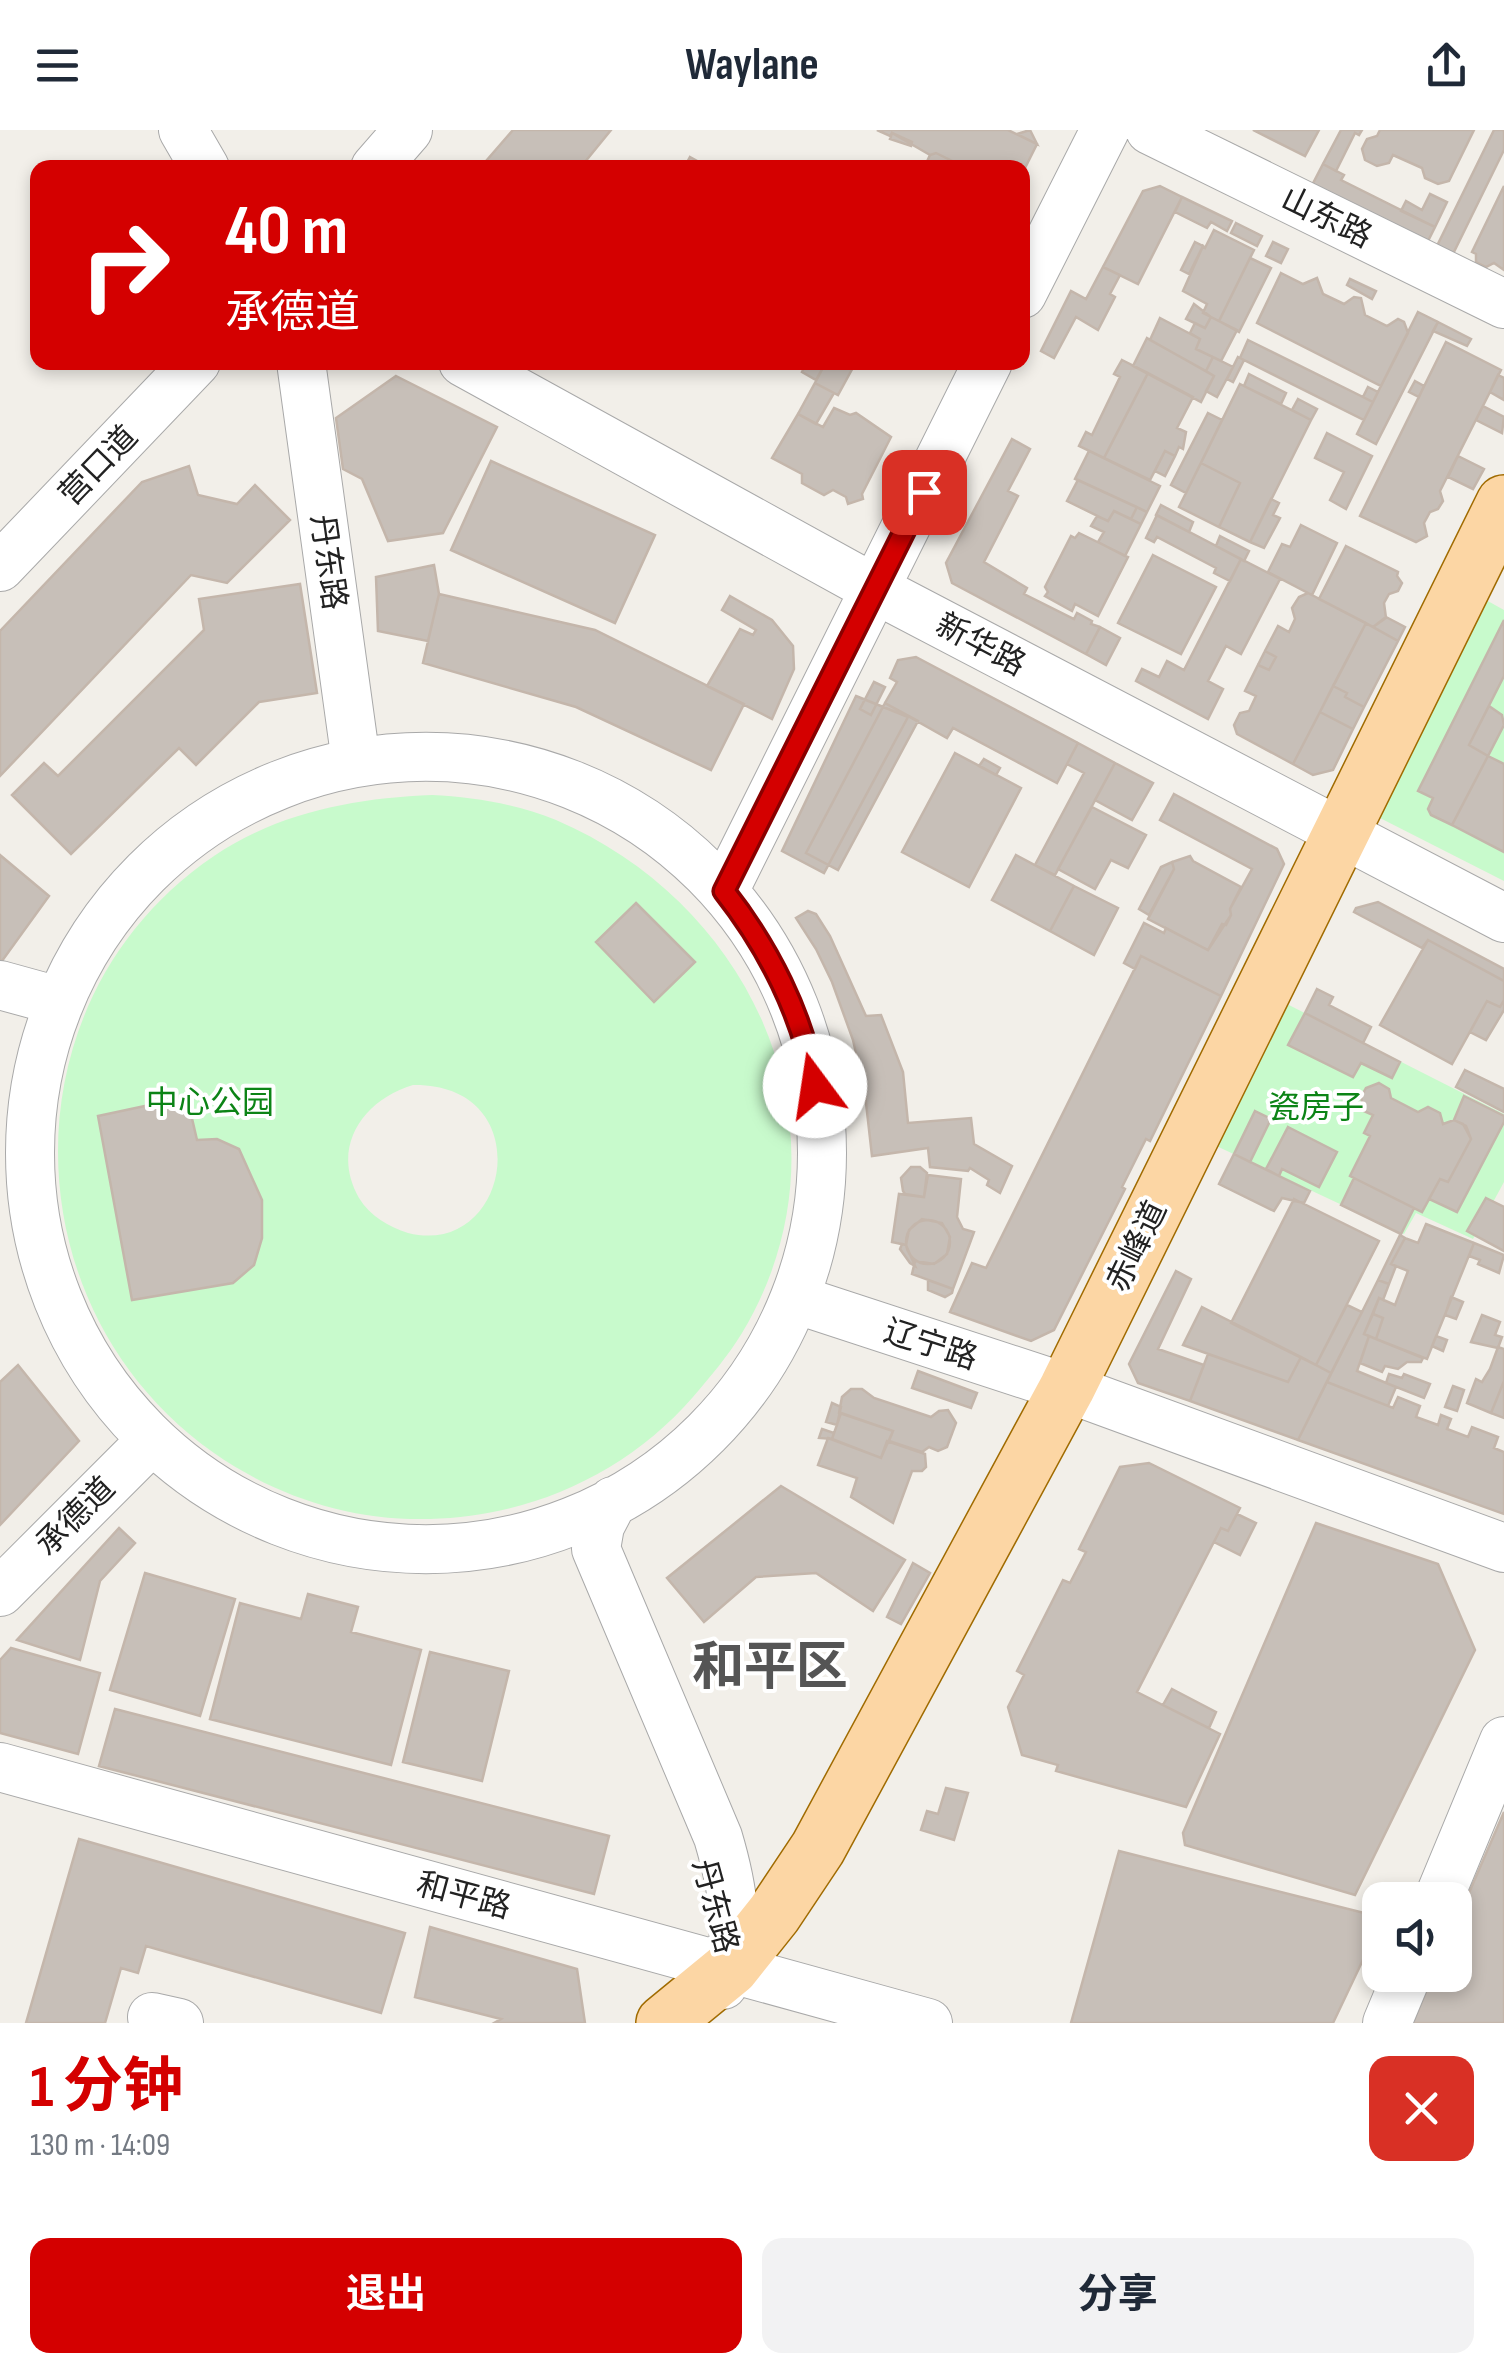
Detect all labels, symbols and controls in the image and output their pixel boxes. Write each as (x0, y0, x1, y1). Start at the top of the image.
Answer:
icon: menu (30, 38, 85, 93)
text: Waylane (685, 38, 819, 93)
icon: share (1419, 38, 1474, 93)
street label: 山东路 (1275, 180, 1378, 257)
text: 40 m (225, 190, 348, 274)
icon: right (60, 200, 190, 330)
text: 承德道 (225, 286, 360, 341)
street label: 营口道 (52, 418, 146, 514)
pin (882, 450, 967, 535)
icon: arrive (897, 465, 952, 520)
street label: 丹东路 (302, 512, 354, 612)
street label: 新华路 (929, 606, 1032, 685)
position arrow (763, 1034, 867, 1138)
park label: 中心公园 (146, 1084, 274, 1123)
park label: 瓷房子 (1268, 1089, 1364, 1128)
street label: 赤峰道 (1099, 1195, 1176, 1298)
street label: 辽宁路 (879, 1312, 982, 1379)
street label: 承德道 (28, 1469, 124, 1565)
district label: 和平区 (692, 1637, 848, 1700)
street label: 丹东路 (683, 1855, 746, 1958)
street label: 和平路 (412, 1865, 515, 1928)
map controls (1362, 1882, 1472, 1992)
button: sound (1362, 1882, 1472, 1992)
text: 1 分钟 (30, 2052, 183, 2124)
button: close (1369, 2056, 1474, 2161)
text: 130 m · 14:09 (30, 2126, 170, 2165)
button: 退出 (30, 2238, 742, 2353)
button: 分享 (762, 2238, 1474, 2353)

